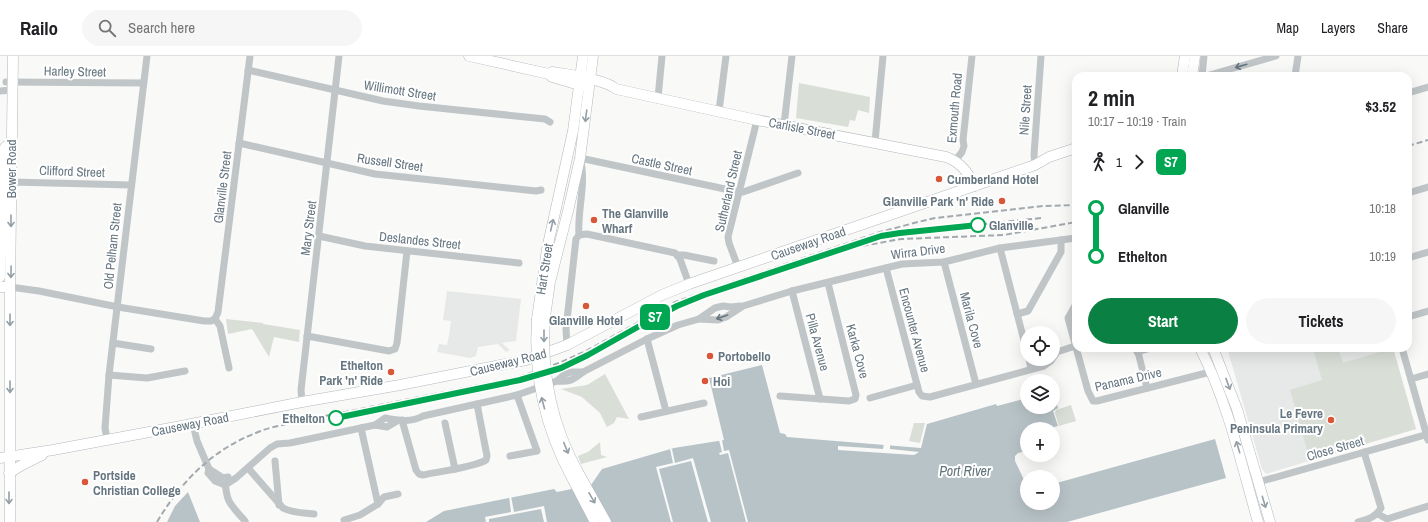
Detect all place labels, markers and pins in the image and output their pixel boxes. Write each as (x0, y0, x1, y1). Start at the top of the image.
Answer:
place label: Cumberland Hotel (947, 171, 1039, 188)
marker: Cumberland Hotel (934, 174, 944, 184)
place label: Glanville Park 'n' Ride (883, 193, 994, 210)
marker: Glanville Park 'n' Ride (997, 196, 1007, 206)
place label: The Glanville Wharf (602, 205, 668, 237)
marker: The Glanville Wharf (589, 215, 599, 225)
marker: Glanville (970, 217, 986, 233)
place label: Glanville (989, 217, 1034, 234)
marker: Glanville Hotel (581, 301, 591, 311)
place label: Glanville Hotel (549, 312, 623, 329)
place label: Portobello (718, 348, 771, 365)
marker: Portobello (705, 351, 715, 361)
place label: Ethelton Park 'n' Ride (319, 357, 383, 389)
marker: Ethelton Park 'n' Ride (386, 367, 396, 377)
place label: Hoi (713, 373, 730, 390)
marker: Hoi (700, 376, 710, 386)
place label: Le Fevre Peninsula Primary (1230, 405, 1323, 437)
place label: Ethelton (282, 410, 325, 427)
marker: Ethelton (328, 410, 344, 426)
marker: Le Fevre Peninsula Primary (1326, 415, 1336, 425)
place label: Portside Christian College (93, 467, 181, 499)
marker: Portside Christian College (80, 477, 90, 487)

